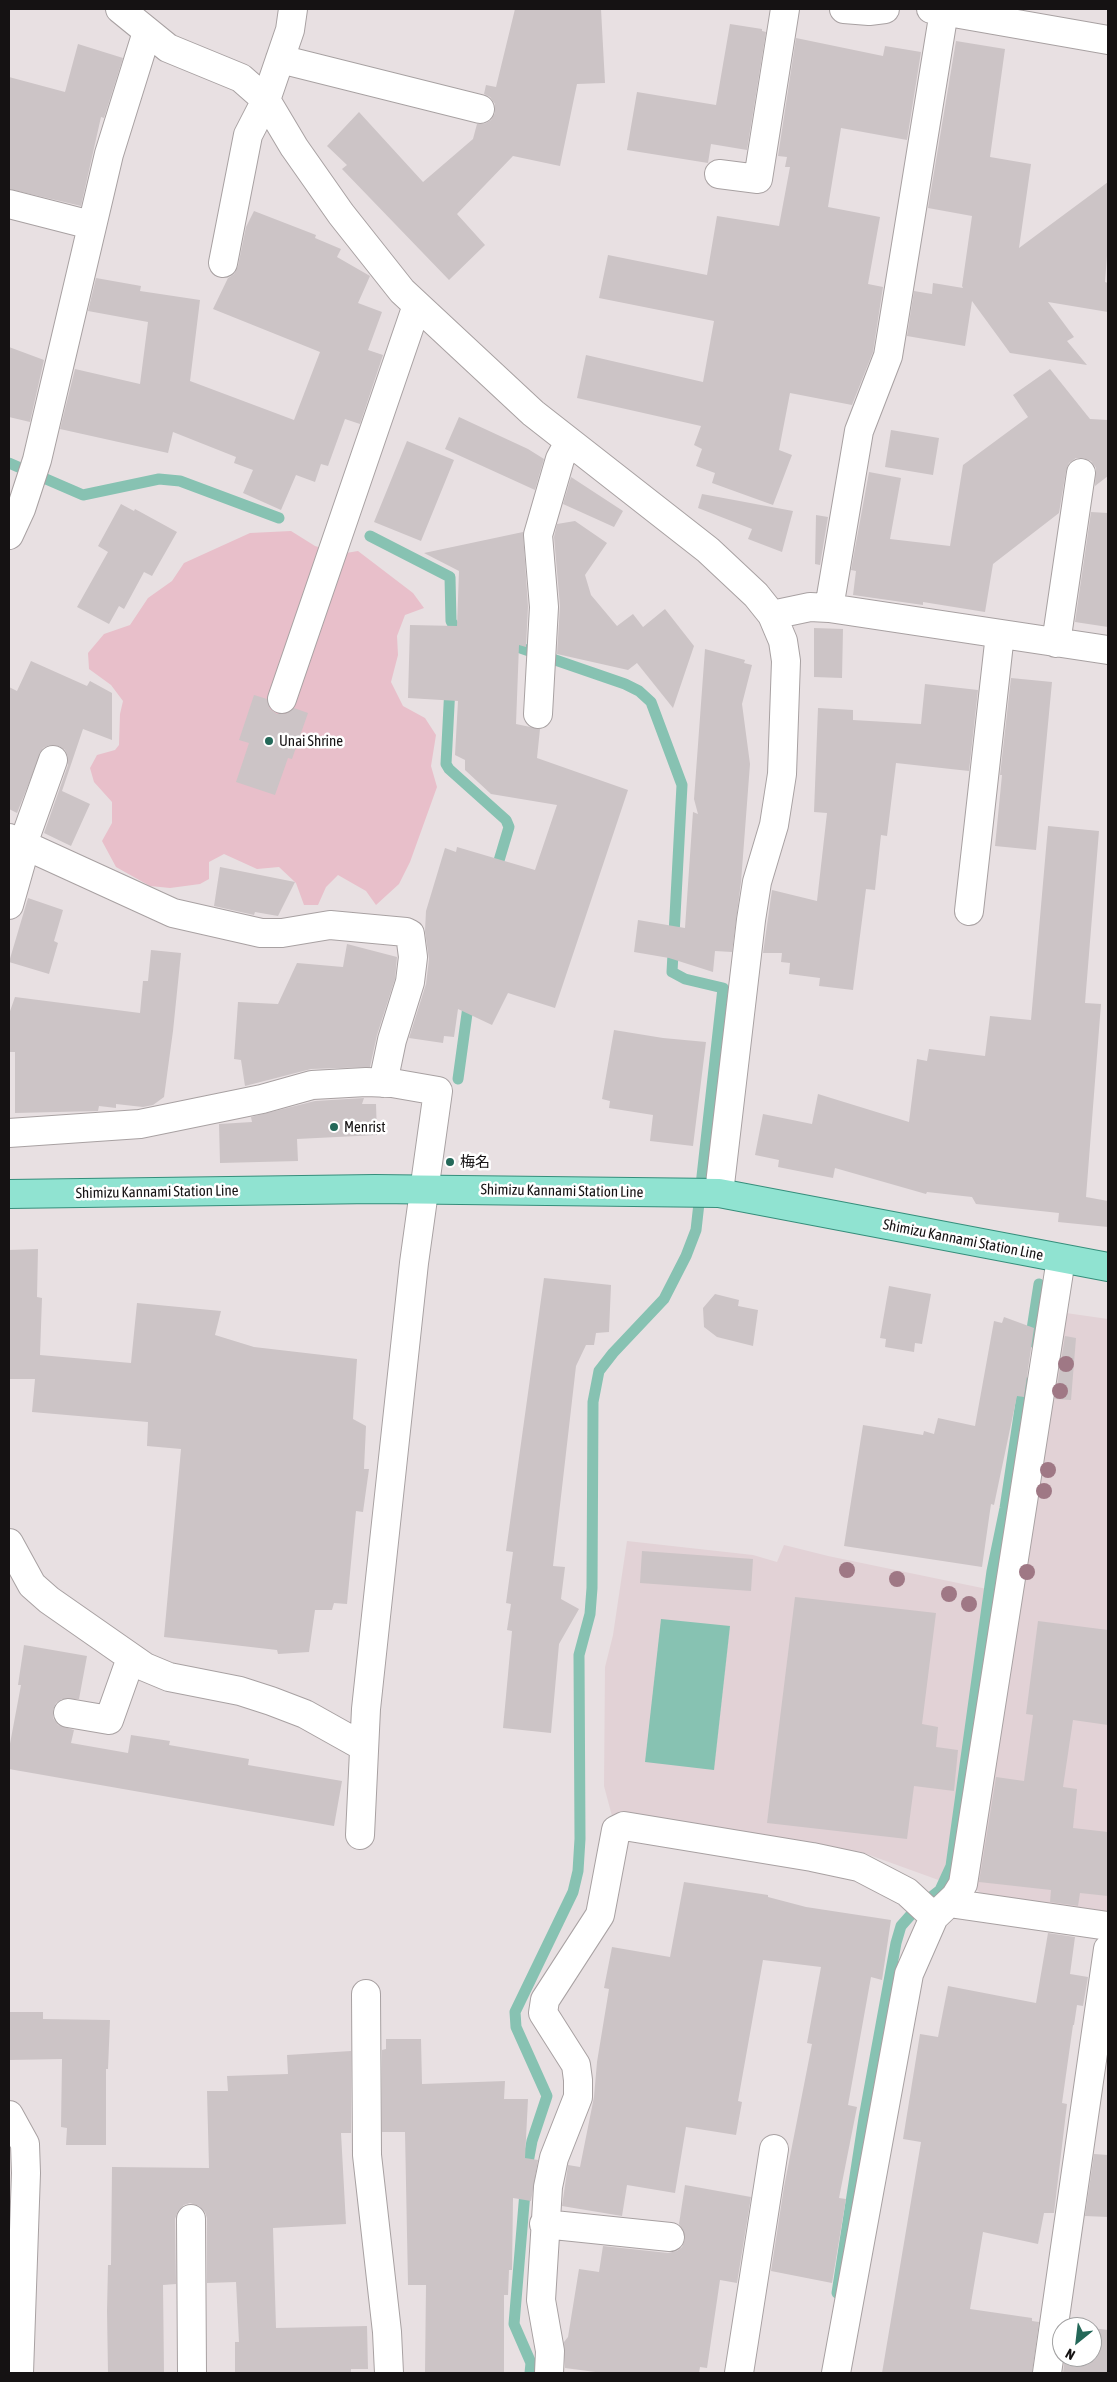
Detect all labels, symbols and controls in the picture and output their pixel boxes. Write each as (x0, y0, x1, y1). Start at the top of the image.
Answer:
place label: Unai Shrine (279, 732, 343, 750)
marker: Unai Shrine (263, 735, 275, 747)
place label: Menrist (344, 1118, 386, 1136)
marker: Menrist (328, 1121, 340, 1133)
place label: 梅名 (460, 1153, 490, 1171)
marker: 梅名 (444, 1156, 456, 1168)
street label: Shimizu Kannami Station Line (480, 1181, 644, 1201)
street label: Shimizu Kannami Station Line (75, 1182, 239, 1202)
street label: Shimizu Kannami Station Line (881, 1216, 1045, 1264)
north arrow (1052, 2317, 1102, 2367)
text: N (1063, 2345, 1078, 2363)

